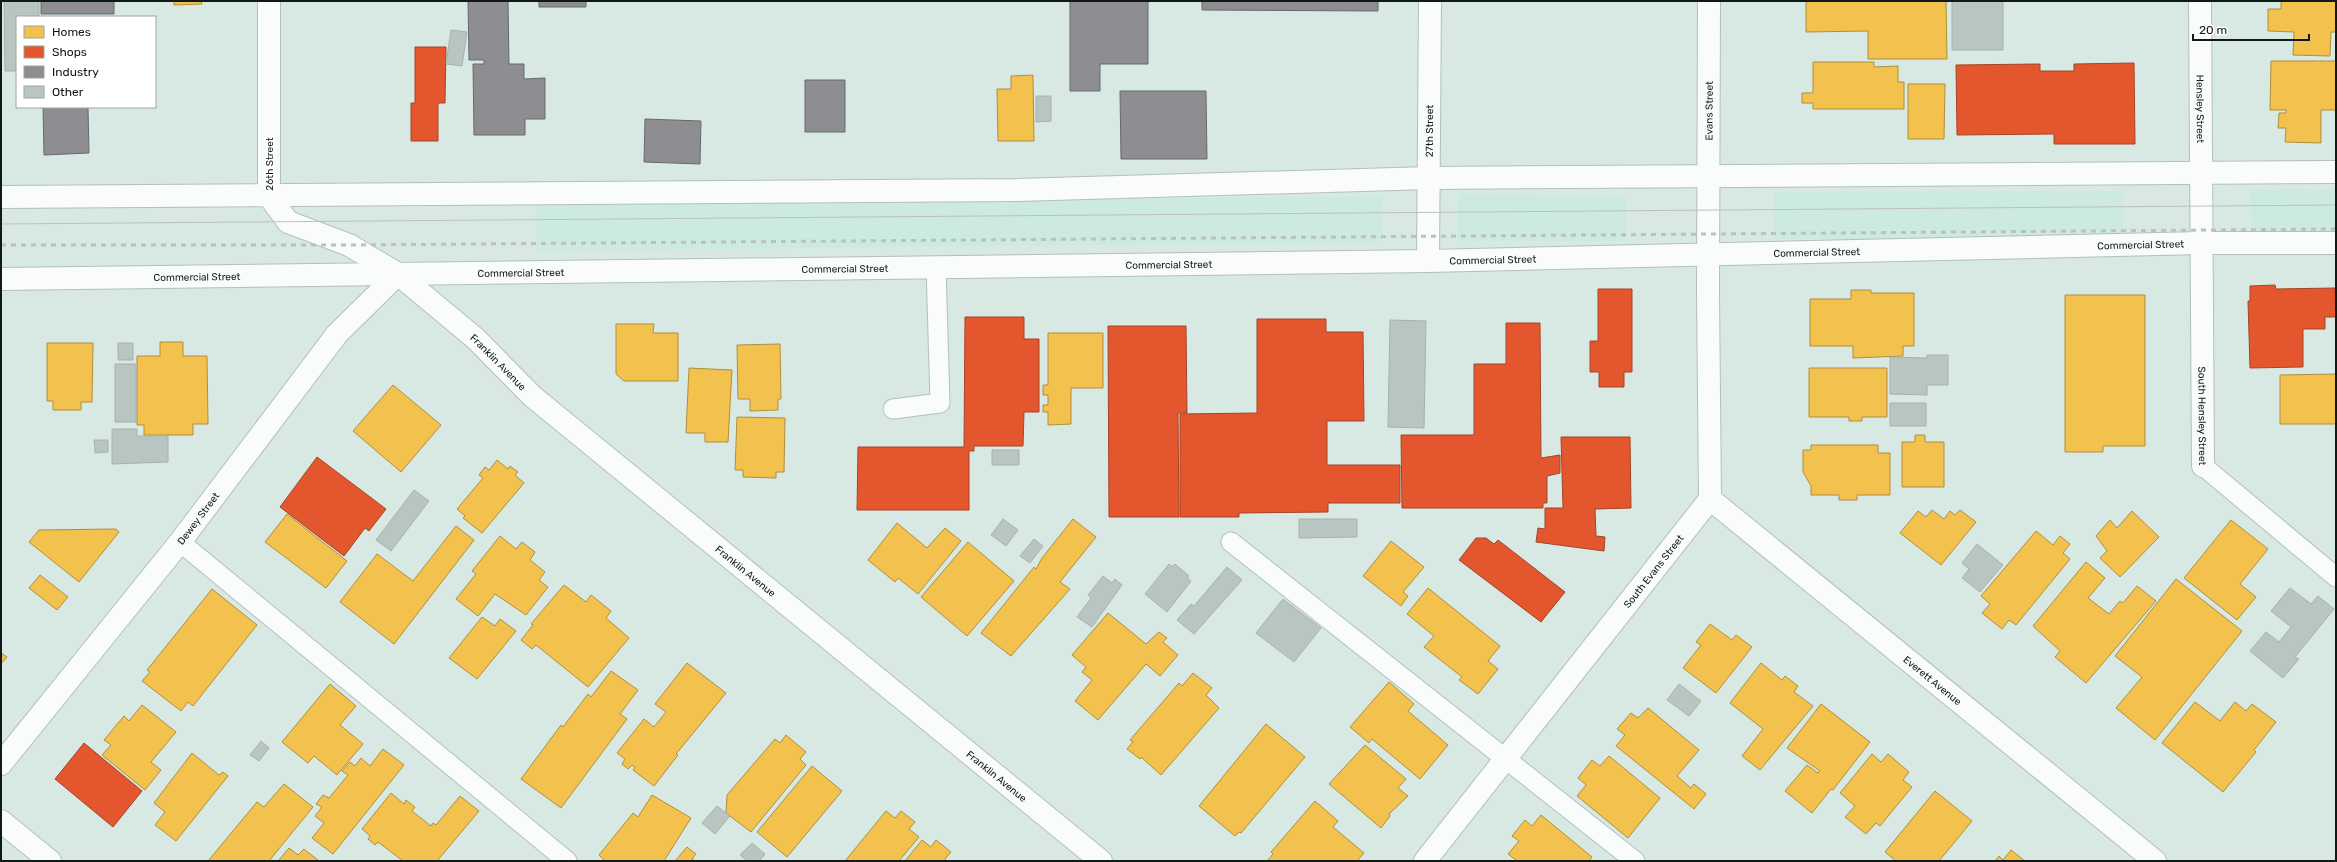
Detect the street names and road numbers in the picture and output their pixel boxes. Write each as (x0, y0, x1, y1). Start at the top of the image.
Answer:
street label: Hensley Street (2193, 75, 2206, 143)
street label: Evans Street (1704, 81, 1716, 140)
street label: 27th Street (1424, 105, 1436, 157)
street label: 26th Street (264, 137, 276, 191)
street label: Commercial Street (2097, 238, 2184, 252)
street label: Commercial Street (1773, 246, 1860, 260)
street label: Commercial Street (1449, 253, 1537, 267)
street label: Commercial Street (1125, 259, 1212, 272)
street label: Commercial Street (801, 263, 889, 276)
street label: Commercial Street (477, 267, 565, 280)
street label: Commercial Street (153, 271, 241, 284)
street label: Franklin Avenue (468, 332, 528, 394)
street label: South Hensley Street (2195, 366, 2208, 466)
street label: Dewey Street (175, 490, 222, 547)
street label: South Evans Street (1622, 533, 1687, 611)
street label: Franklin Avenue (713, 543, 778, 600)
street label: Everett Avenue (1901, 654, 1964, 708)
street label: Franklin Avenue (964, 748, 1029, 805)

